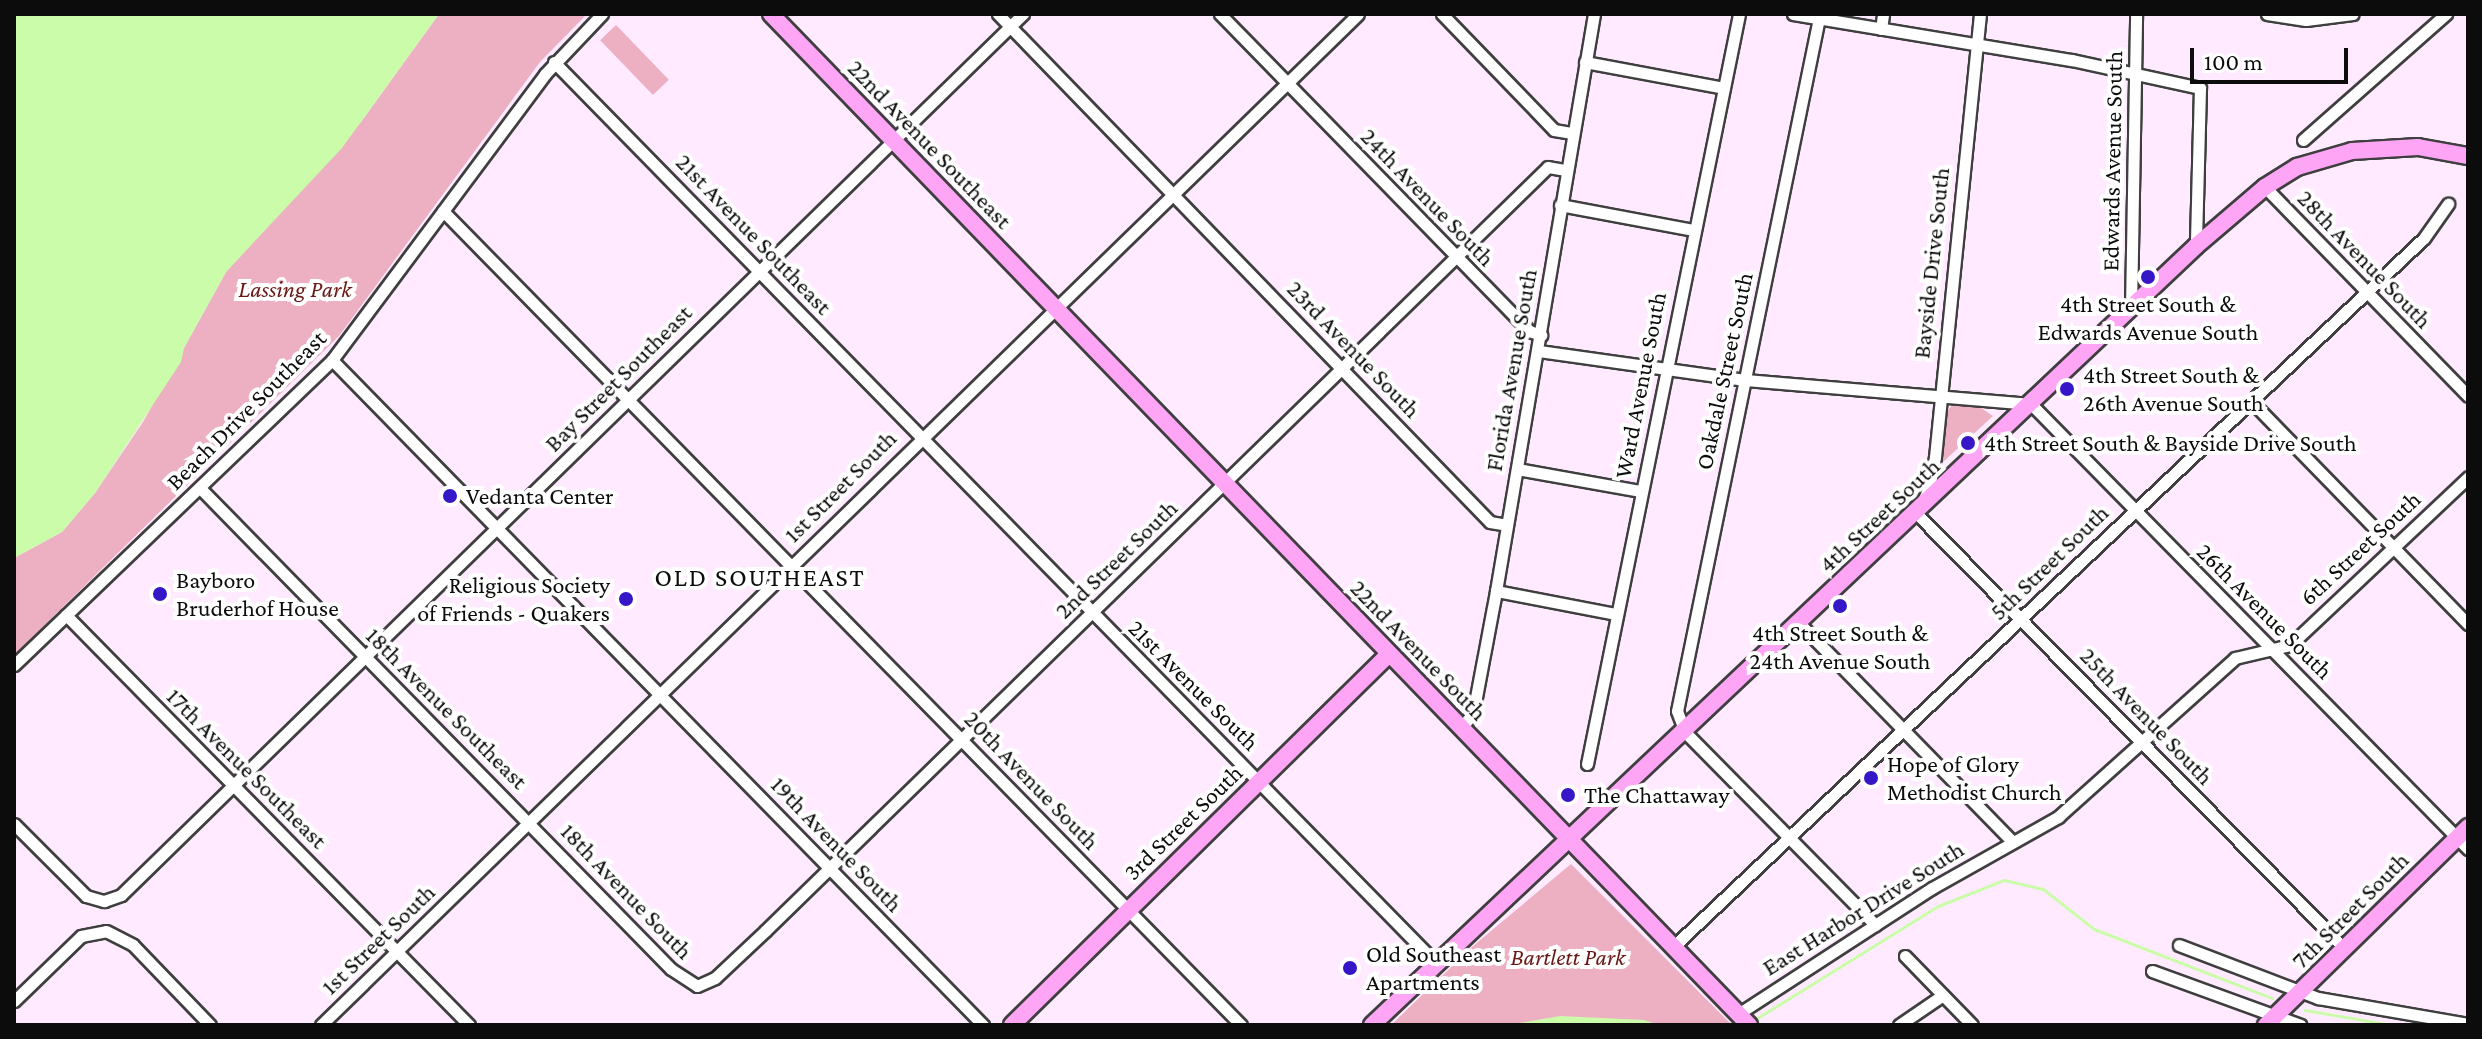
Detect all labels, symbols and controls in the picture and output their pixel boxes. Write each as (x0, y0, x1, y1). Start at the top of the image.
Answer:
scale bar (2194, 32, 2352, 82)
text: 100 m (2204, 48, 2263, 75)
street label: Edwards Avenue South (2096, 50, 2128, 272)
street label: 22nd Avenue Southeast (842, 54, 1018, 234)
street label: 24th Avenue South (1355, 122, 1501, 272)
street label: 21st Avenue Southeast (670, 148, 838, 320)
street label: Bayside Drive South (1907, 166, 1955, 360)
street label: 28th Avenue South (2292, 184, 2438, 334)
street label: Florida Avenue South (1479, 267, 1543, 473)
marker: 4th Street South & Edwards Avenue South (2139, 268, 2157, 286)
street label: Oakdale Street South (1689, 270, 1759, 472)
street label: 23rd Avenue South (1281, 274, 1427, 424)
park label: Lassing Park (238, 275, 352, 303)
street label: Ward Avenue South (1608, 289, 1672, 481)
place label: 4th Street South & Edwards Avenue South (2038, 290, 2258, 346)
street label: Bay Street Southeast (538, 298, 698, 458)
street label: Beach Drive Southeast (160, 324, 332, 496)
place label: 4th Street South & 26th Avenue South (2083, 361, 2264, 417)
marker: 4th Street South & 26th Avenue South (2058, 380, 2076, 398)
street label: 1st Street South (778, 424, 902, 548)
place label: 4th Street South & Bayside Drive South (1984, 429, 2357, 457)
marker: 4th Street South & Bayside Drive South (1959, 434, 1977, 452)
street label: 4th Street South (1812, 452, 1946, 578)
place label: Vedanta Center (466, 482, 614, 510)
street label: 6th Street South (2294, 485, 2426, 611)
marker: Vedanta Center (441, 487, 459, 505)
street label: 2nd Street South (1049, 493, 1183, 625)
street label: 5th Street South (1984, 498, 2114, 626)
street label: 26th Avenue South (2191, 537, 2339, 685)
district label: OLD SOUTHEAST (654, 562, 866, 594)
place label: Bayboro Bruderhof House (176, 566, 339, 622)
place label: Religious Society of Friends - Quakers (417, 571, 610, 627)
street label: 22nd Avenue South (1345, 574, 1493, 726)
marker: Bayboro Bruderhof House (151, 585, 169, 603)
marker: Religious Society of Friends - Quakers (617, 590, 635, 608)
marker: 4th Street South & 24th Avenue South (1831, 597, 1849, 615)
street label: 21st Avenue South (1123, 614, 1265, 756)
place label: 4th Street South & 24th Avenue South (1750, 619, 1930, 675)
street label: 18th Avenue Southeast (360, 621, 534, 795)
street label: 25th Avenue South (2074, 641, 2220, 791)
street label: 17th Avenue Southeast (161, 682, 333, 854)
street label: 20th Avenue South (958, 704, 1106, 856)
place label: Hope of Glory Methodist Church (1887, 750, 2062, 806)
street label: 3rd Street South (1118, 758, 1248, 886)
marker: Hope of Glory Methodist Church (1862, 769, 1880, 787)
street label: 19th Avenue South (765, 770, 909, 918)
place label: The Chattaway (1584, 781, 1729, 809)
marker: The Chattaway (1559, 786, 1577, 804)
street label: 18th Avenue South (555, 817, 699, 965)
street label: East Harbor Drive South (1757, 834, 1969, 982)
street label: 7th Street South (2285, 845, 2415, 975)
street label: 1st Street South (315, 877, 441, 1001)
place label: Old Southeast Apartments (1366, 940, 1501, 996)
park label: Bartlett Park (1510, 943, 1626, 971)
marker: Old Southeast Apartments (1341, 959, 1359, 977)

